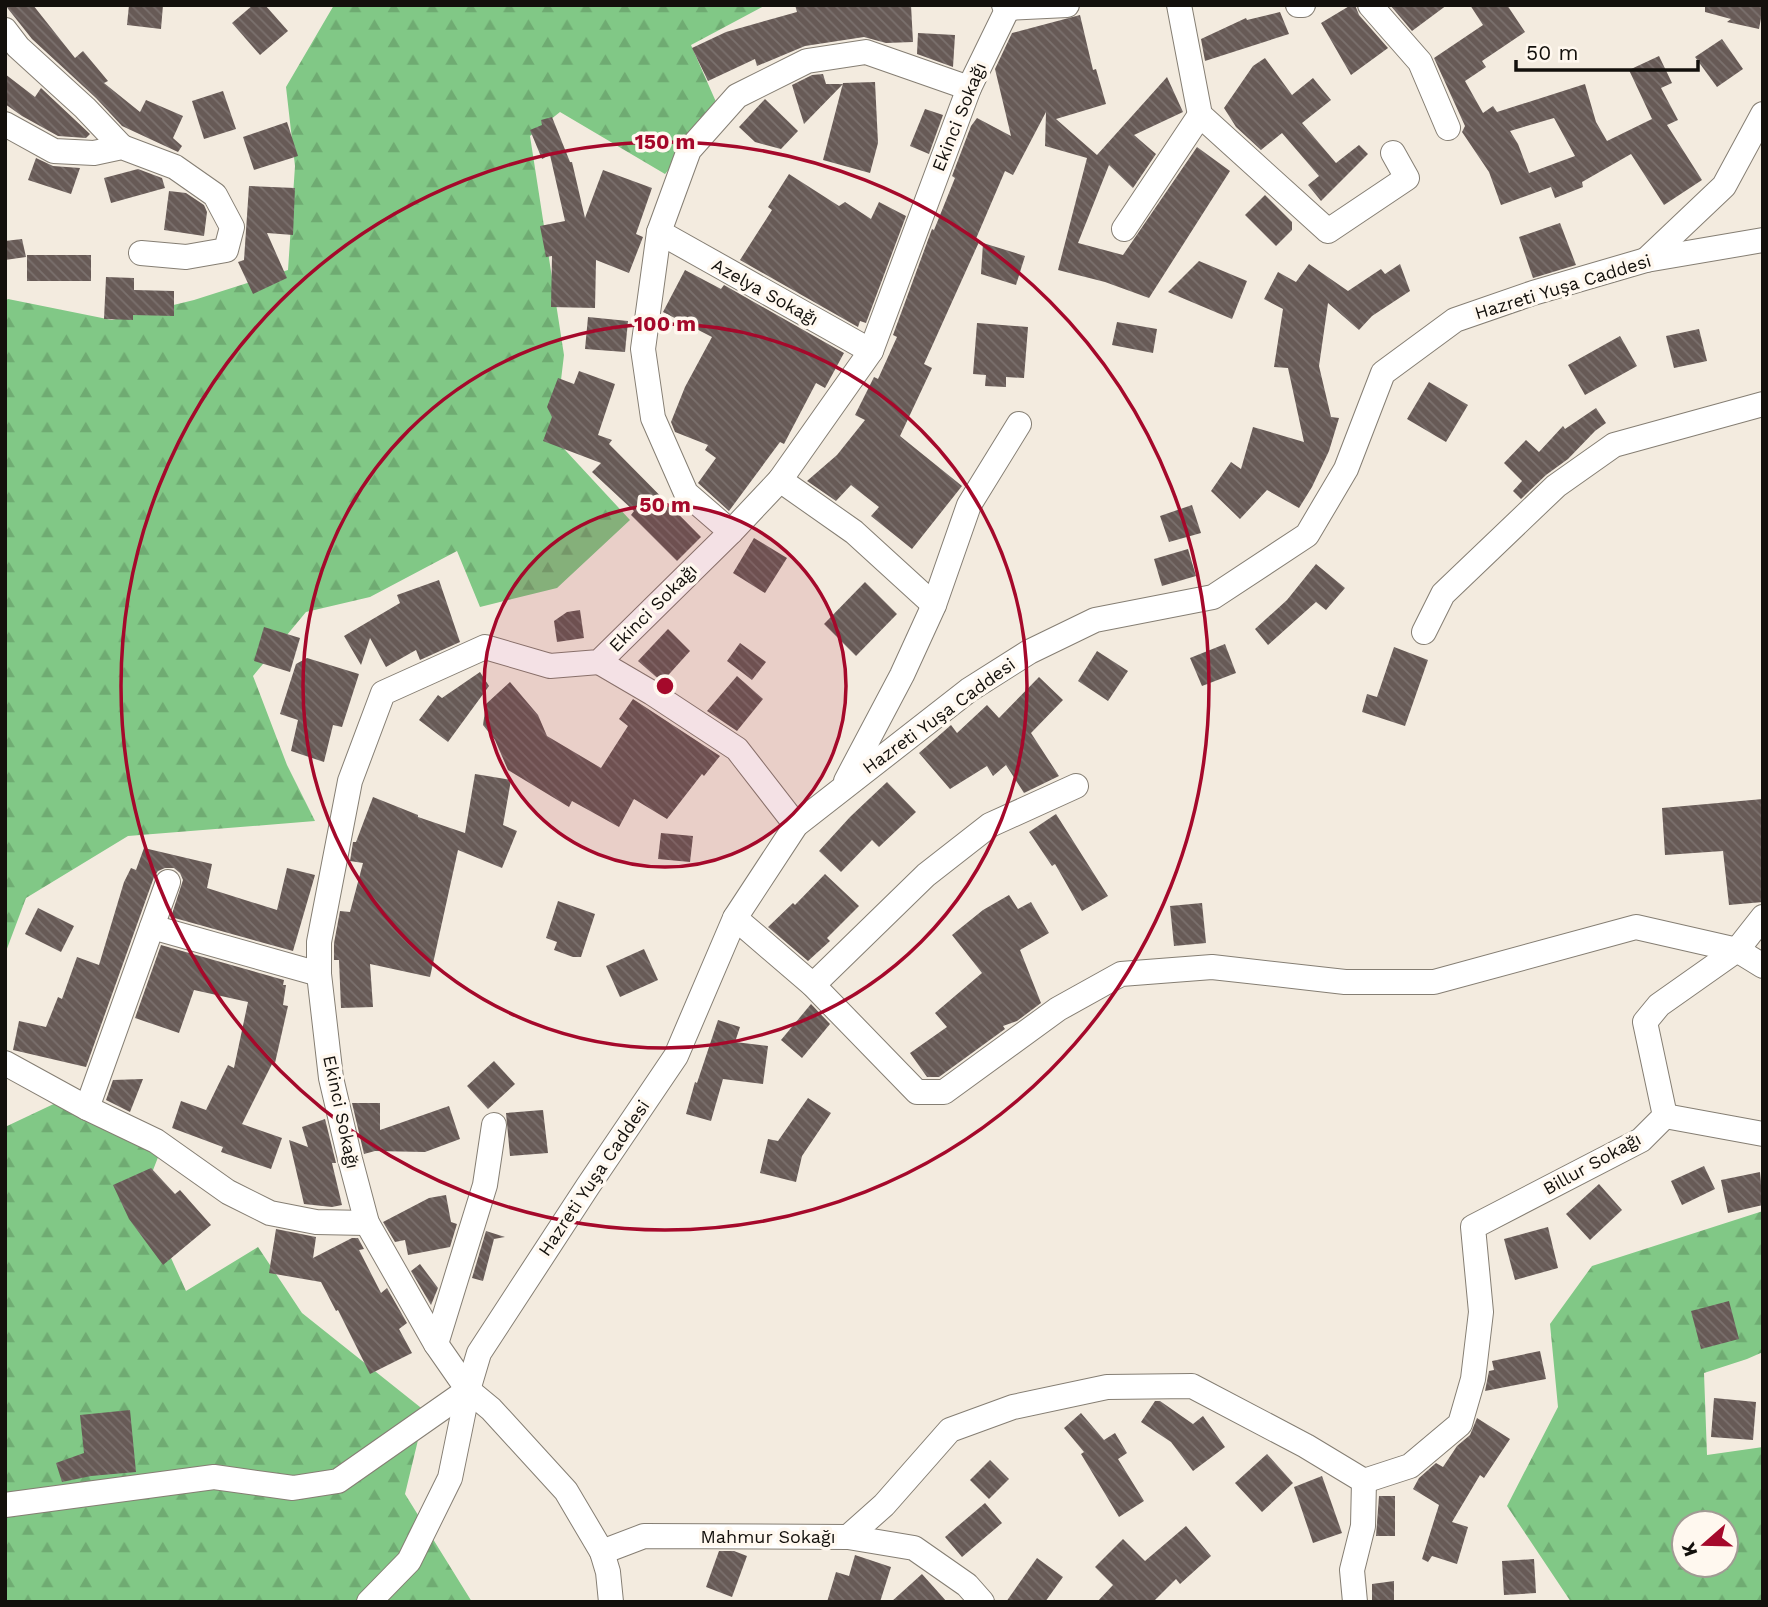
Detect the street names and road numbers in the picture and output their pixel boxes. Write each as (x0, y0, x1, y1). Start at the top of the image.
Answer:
street label: Ekinci Sokağı (927, 59, 990, 174)
street label: Hazreti Yuşa Caddesi (1472, 250, 1654, 323)
street label: Azelya Sokağı (708, 254, 822, 330)
street label: Ekinci Sokağı (604, 559, 701, 656)
street label: Hazreti Yuşa Caddesi (858, 653, 1019, 778)
street label: Ekinci Sokağı (319, 1053, 364, 1171)
street label: Hazreti Yuşa Caddesi (534, 1096, 654, 1260)
street label: Billur Sokağı (1539, 1128, 1644, 1199)
street label: Mahmur Sokağı (701, 1526, 835, 1547)

